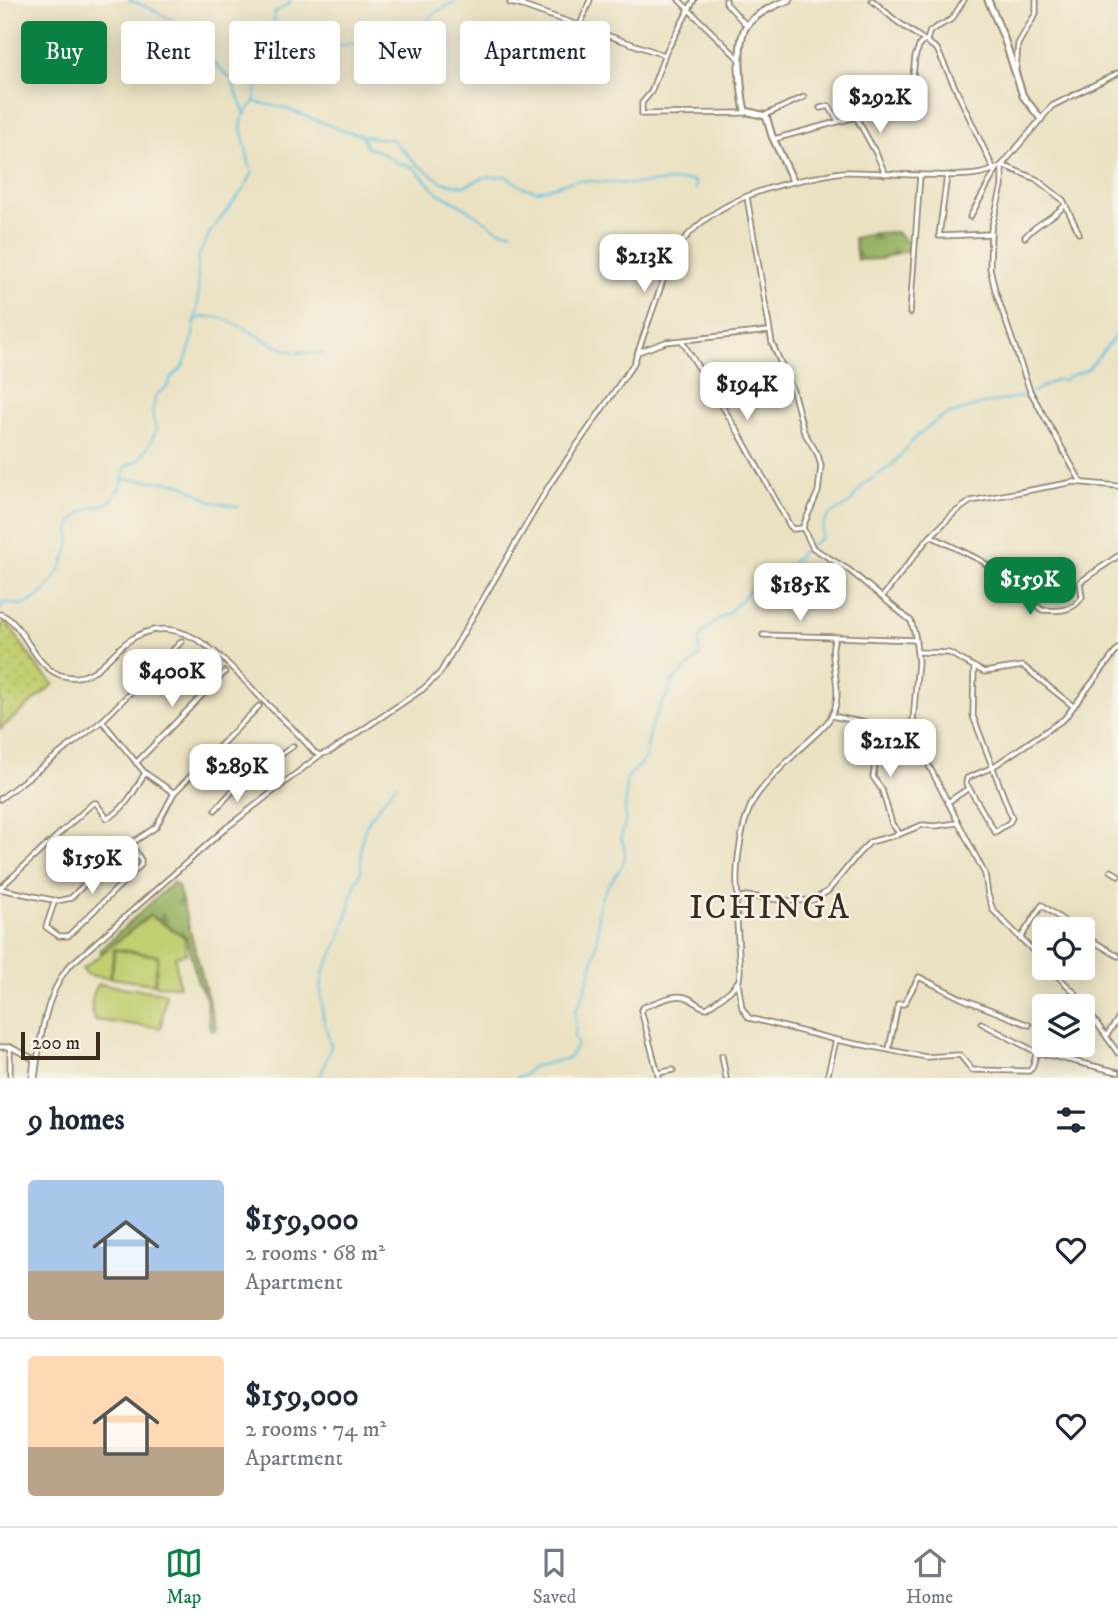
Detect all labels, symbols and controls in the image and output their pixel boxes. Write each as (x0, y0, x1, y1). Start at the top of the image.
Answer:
chip: Buy (21, 21, 107, 84)
chip: Rent (121, 21, 215, 84)
chip: Filters (229, 21, 340, 84)
chip: New (354, 21, 446, 84)
chip: Apartment (460, 21, 610, 84)
pin: $292K (831, 76, 929, 135)
text: $292K (849, 83, 911, 112)
pin: $213K (595, 234, 693, 294)
text: $213K (615, 242, 673, 271)
pin: $194K (698, 362, 796, 422)
text: $194K (716, 370, 778, 399)
pin: $159K (981, 558, 1079, 617)
pin: $185K (751, 564, 849, 623)
text: $159K (1000, 565, 1060, 594)
text: $185K (770, 571, 830, 600)
pin: $400K (123, 650, 221, 709)
text: $400K (139, 657, 205, 686)
pin: $212K (841, 720, 939, 779)
text: $212K (860, 727, 920, 756)
pin: $289K (188, 744, 286, 804)
text: $289K (206, 752, 269, 781)
pin: $159K (43, 836, 141, 896)
text: $159K (62, 844, 122, 873)
district label: ICHINGA (689, 888, 851, 929)
map controls (1032, 917, 1095, 1057)
button: locate (1032, 917, 1095, 980)
button: layers (1032, 994, 1095, 1057)
scale bar (21, 1029, 100, 1061)
text: 200 m (32, 1032, 80, 1055)
icon: filters (1052, 1101, 1090, 1139)
text: 9 homes (28, 1102, 125, 1139)
text: $159,000 (245, 1202, 359, 1239)
icon: home (84, 1208, 168, 1292)
icon: heart (1052, 1231, 1090, 1269)
text: 2 rooms · 68 m² (245, 1239, 385, 1268)
text: Apartment (245, 1268, 343, 1297)
text: $159,000 (245, 1378, 359, 1415)
icon: home (84, 1384, 168, 1468)
icon: heart (1052, 1407, 1090, 1445)
text: 2 rooms · 74 m² (245, 1415, 386, 1444)
text: Apartment (245, 1444, 343, 1473)
tab: Map (165, 1544, 203, 1609)
tab: Saved (533, 1544, 576, 1609)
tab: Home (906, 1544, 953, 1609)

